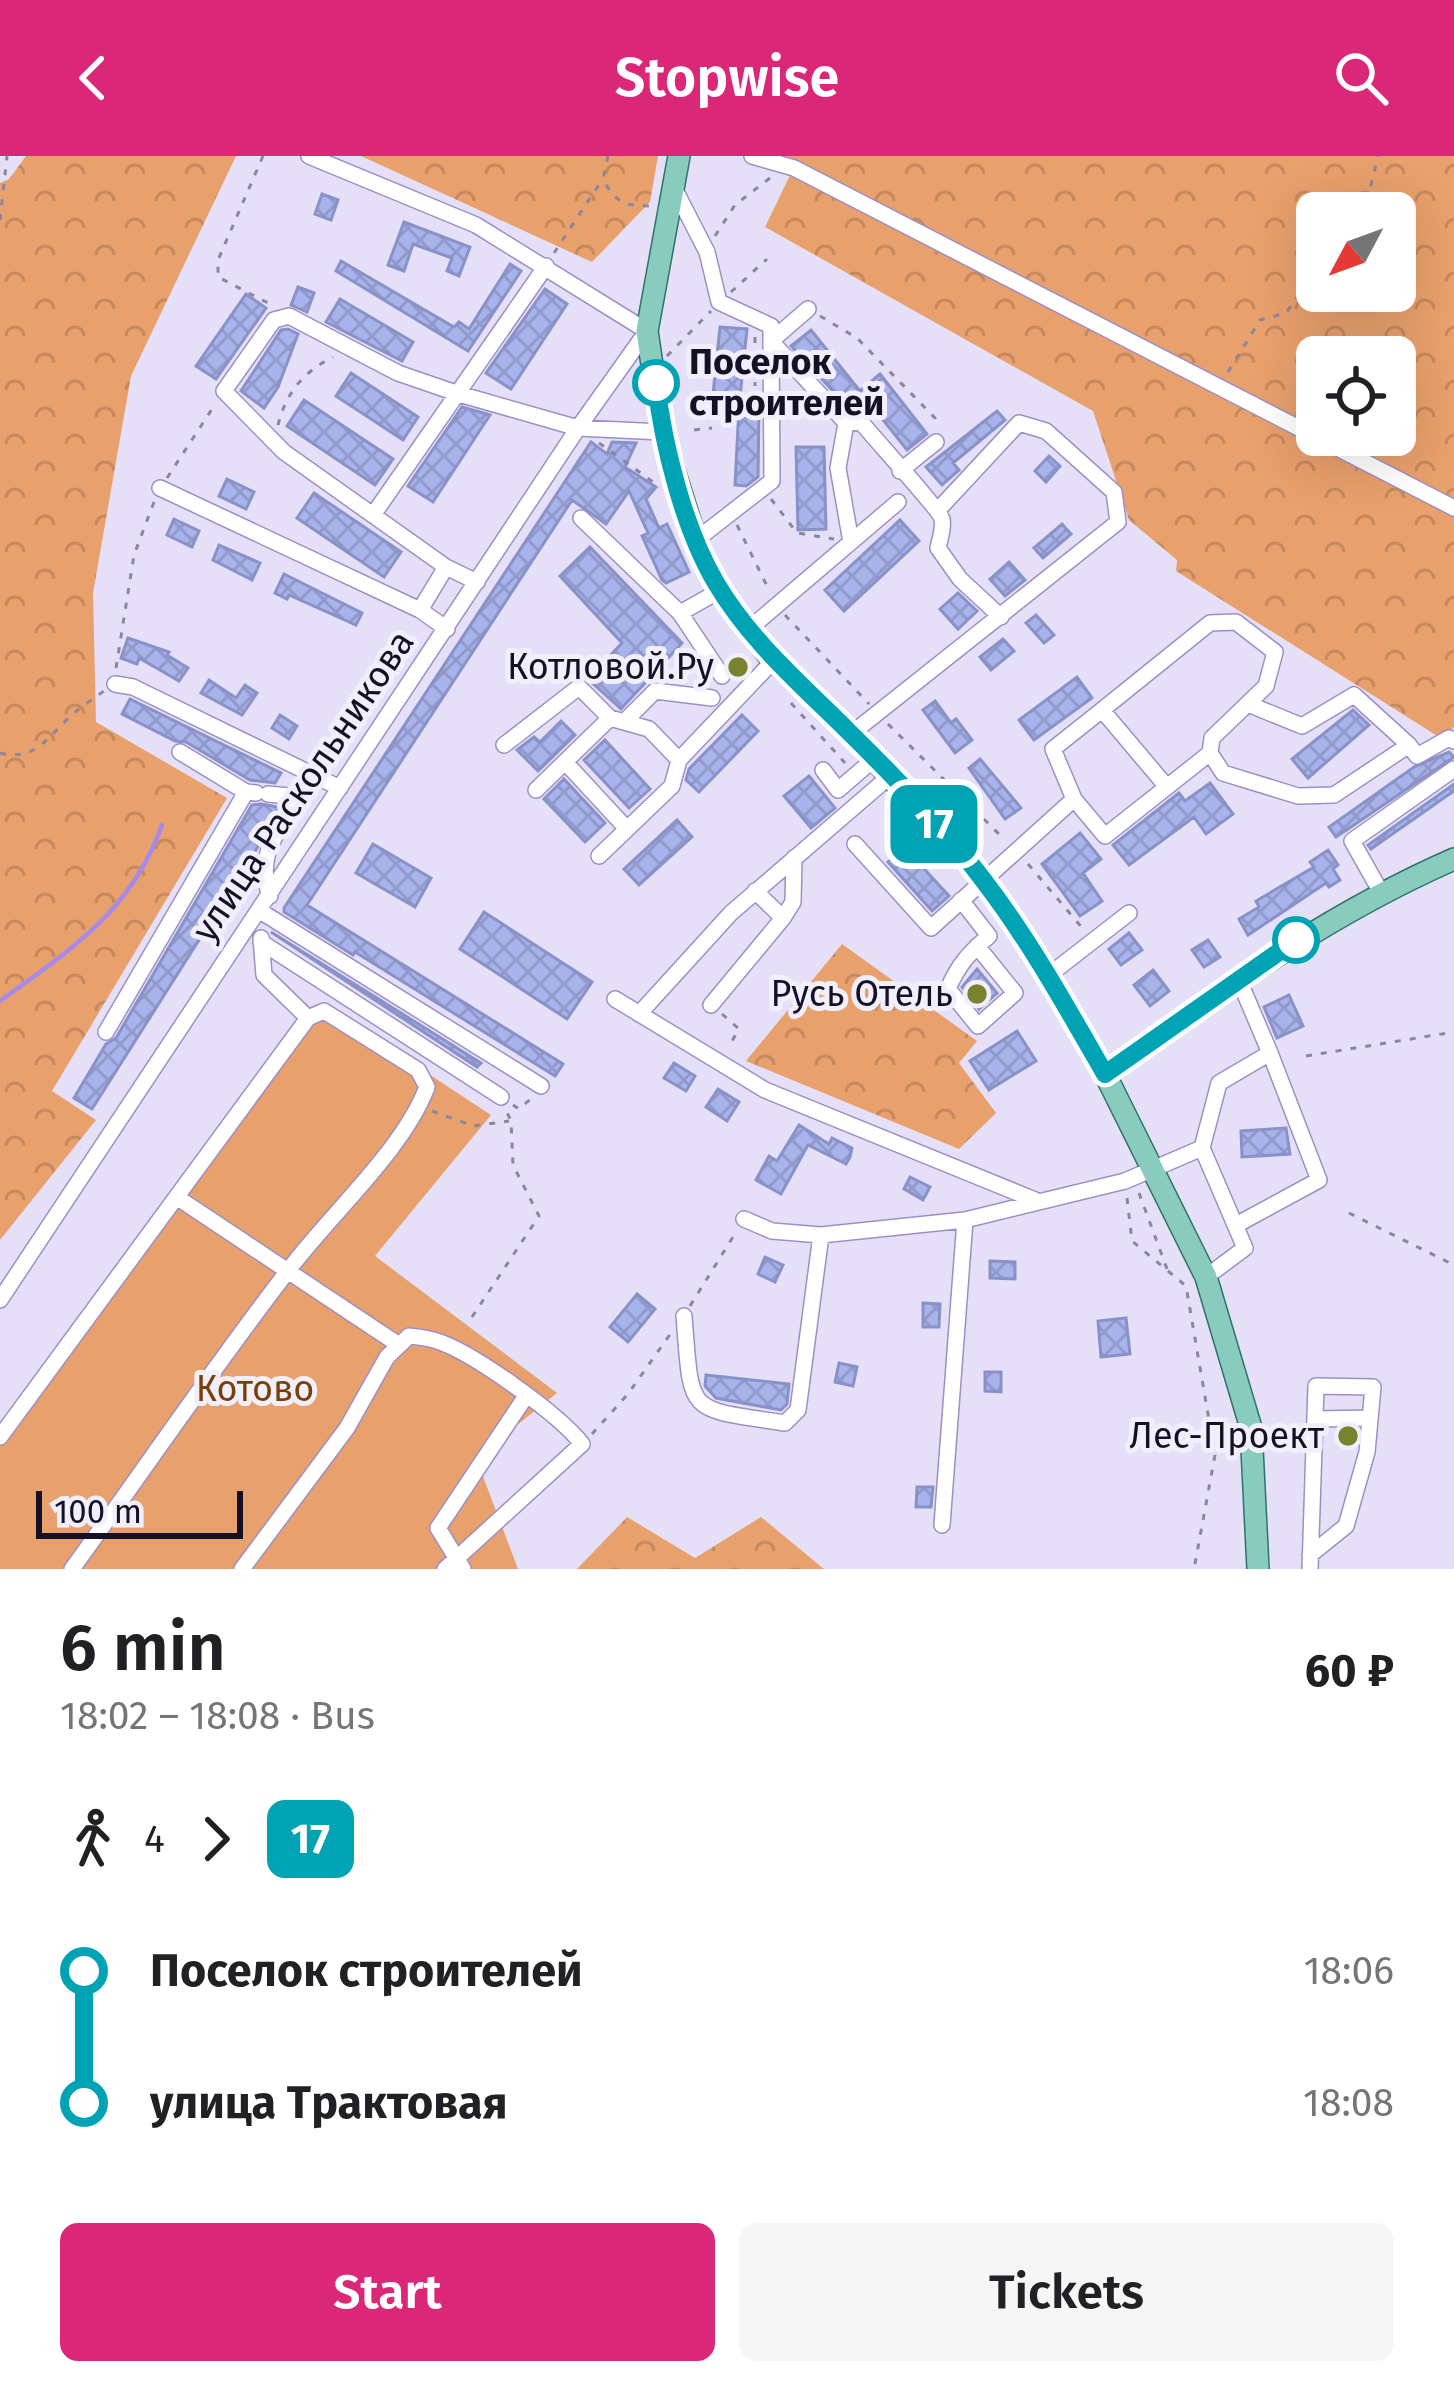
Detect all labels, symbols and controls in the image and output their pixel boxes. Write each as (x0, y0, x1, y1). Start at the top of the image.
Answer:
icon: back (60, 45, 126, 111)
icon: search (1328, 45, 1394, 111)
text: Stopwise (615, 46, 839, 110)
north arrow (1296, 192, 1416, 312)
map controls (1296, 192, 1416, 456)
button: locate (1296, 336, 1416, 456)
place label: Поселок строителей (689, 340, 884, 425)
marker: Поселок строителей (634, 361, 678, 405)
street label: улица Раскольникова (182, 622, 424, 950)
place label: Котловой.Ру (507, 645, 714, 689)
marker: Котловой.Ру (725, 654, 751, 680)
line badge: 17 (880, 785, 988, 863)
text: 17 (914, 799, 954, 849)
unlabelled marker (1274, 918, 1318, 962)
place label: Русь Отель (771, 972, 953, 1016)
marker: Русь Отель (964, 981, 990, 1007)
park label: Котово (196, 1367, 314, 1411)
place label: Лес-Проект (1129, 1414, 1325, 1458)
marker: Лес-Проект (1335, 1423, 1361, 1449)
scale bar (36, 1485, 243, 1538)
text: 100 m (54, 1492, 142, 1532)
text: 6 min (60, 1608, 226, 1687)
text: 60 ₽ (1305, 1644, 1394, 1698)
text: 18:02 – 18:08 · Bus (60, 1693, 375, 1739)
icon: walk (60, 1806, 126, 1872)
icon: forward (183, 1806, 249, 1872)
text: 17 (291, 1814, 330, 1864)
text: 4 (144, 1816, 165, 1862)
text: Поселок строителей (150, 1944, 583, 1998)
text: 18:06 (1304, 1948, 1394, 1994)
text: улица Трактовая (150, 2076, 508, 2130)
text: 18:08 (1303, 2080, 1394, 2126)
button: Start (60, 2223, 715, 2361)
button: Tickets (739, 2223, 1394, 2361)

